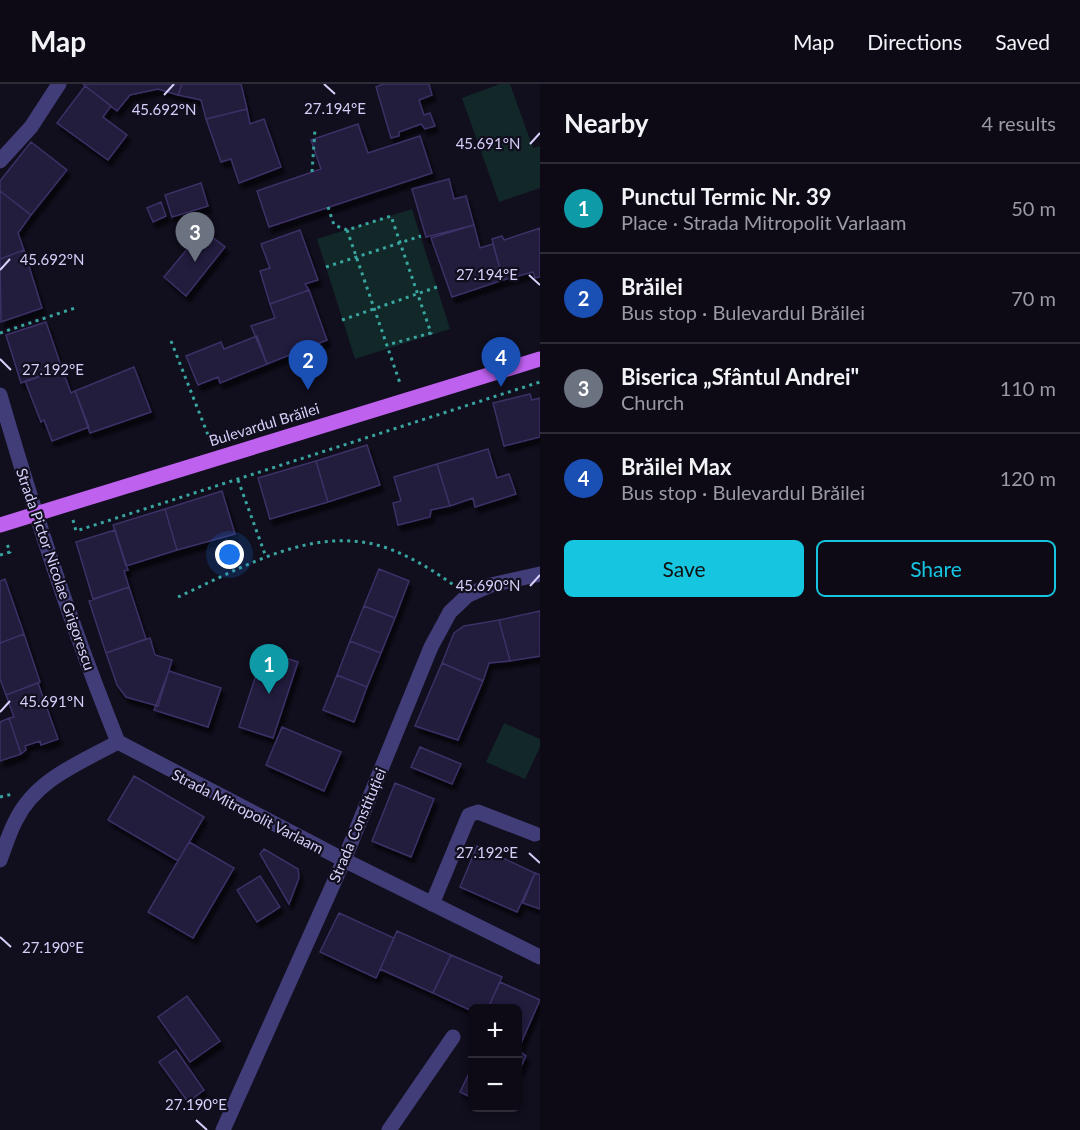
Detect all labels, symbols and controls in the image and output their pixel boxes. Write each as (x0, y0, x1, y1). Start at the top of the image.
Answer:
text: Map (30, 24, 86, 58)
text: Map (793, 29, 834, 54)
text: Directions (867, 29, 962, 54)
text: Saved (995, 29, 1050, 54)
text: 27.194°E (304, 99, 366, 117)
text: 45.692°N (132, 100, 196, 118)
text: Nearby (564, 107, 649, 139)
text: 4 results (981, 111, 1056, 135)
text: 45.691°N (456, 134, 520, 152)
text: Punctul Termic Nr. 39 (621, 183, 831, 210)
text: 1 (578, 196, 589, 220)
text: 50 m (1011, 196, 1056, 220)
text: Place · Strada Mitropolit Varlaam (621, 210, 906, 234)
pin: 3 (176, 212, 214, 262)
text: 45.692°N (20, 250, 84, 268)
text: 27.194°E (456, 265, 518, 283)
text: Brăilei (621, 273, 683, 300)
text: 2 (578, 286, 589, 310)
text: 70 m (1011, 286, 1056, 310)
text: Bus stop · Bulevardul Brăilei (621, 300, 865, 324)
pin: 4 (482, 338, 520, 387)
pin: 2 (288, 340, 328, 390)
text: 27.192°E (22, 360, 84, 378)
text: Biserica „Sfântul Andrei" (621, 363, 859, 390)
text: 3 (578, 376, 589, 400)
text: 110 m (1000, 376, 1056, 400)
text: Church (621, 390, 684, 414)
street label: Bulevardul Brăilei (207, 399, 321, 449)
text: Brăilei Max (621, 453, 731, 480)
street label: Strada Pictor Nicolae Grigorescu (13, 466, 99, 672)
text: 4 (578, 466, 589, 490)
text: 120 m (1000, 466, 1056, 490)
text: Bus stop · Bulevardul Brăilei (621, 480, 865, 504)
your location (215, 540, 244, 569)
button: Save (564, 540, 804, 597)
button: Share (816, 540, 1056, 597)
text: 45.690°N (456, 576, 520, 594)
pin: 1 (250, 644, 288, 694)
text: 45.691°N (20, 692, 84, 710)
street label: Strada Mitropolit Varlaam (169, 765, 327, 857)
street label: Strada Constituției (325, 765, 389, 885)
text: 27.192°E (456, 843, 518, 861)
text: 27.190°E (22, 938, 84, 956)
map controls (468, 1004, 522, 1112)
button: + (468, 1004, 522, 1058)
button: − (468, 1058, 522, 1112)
text: 27.190°E (165, 1095, 227, 1113)

